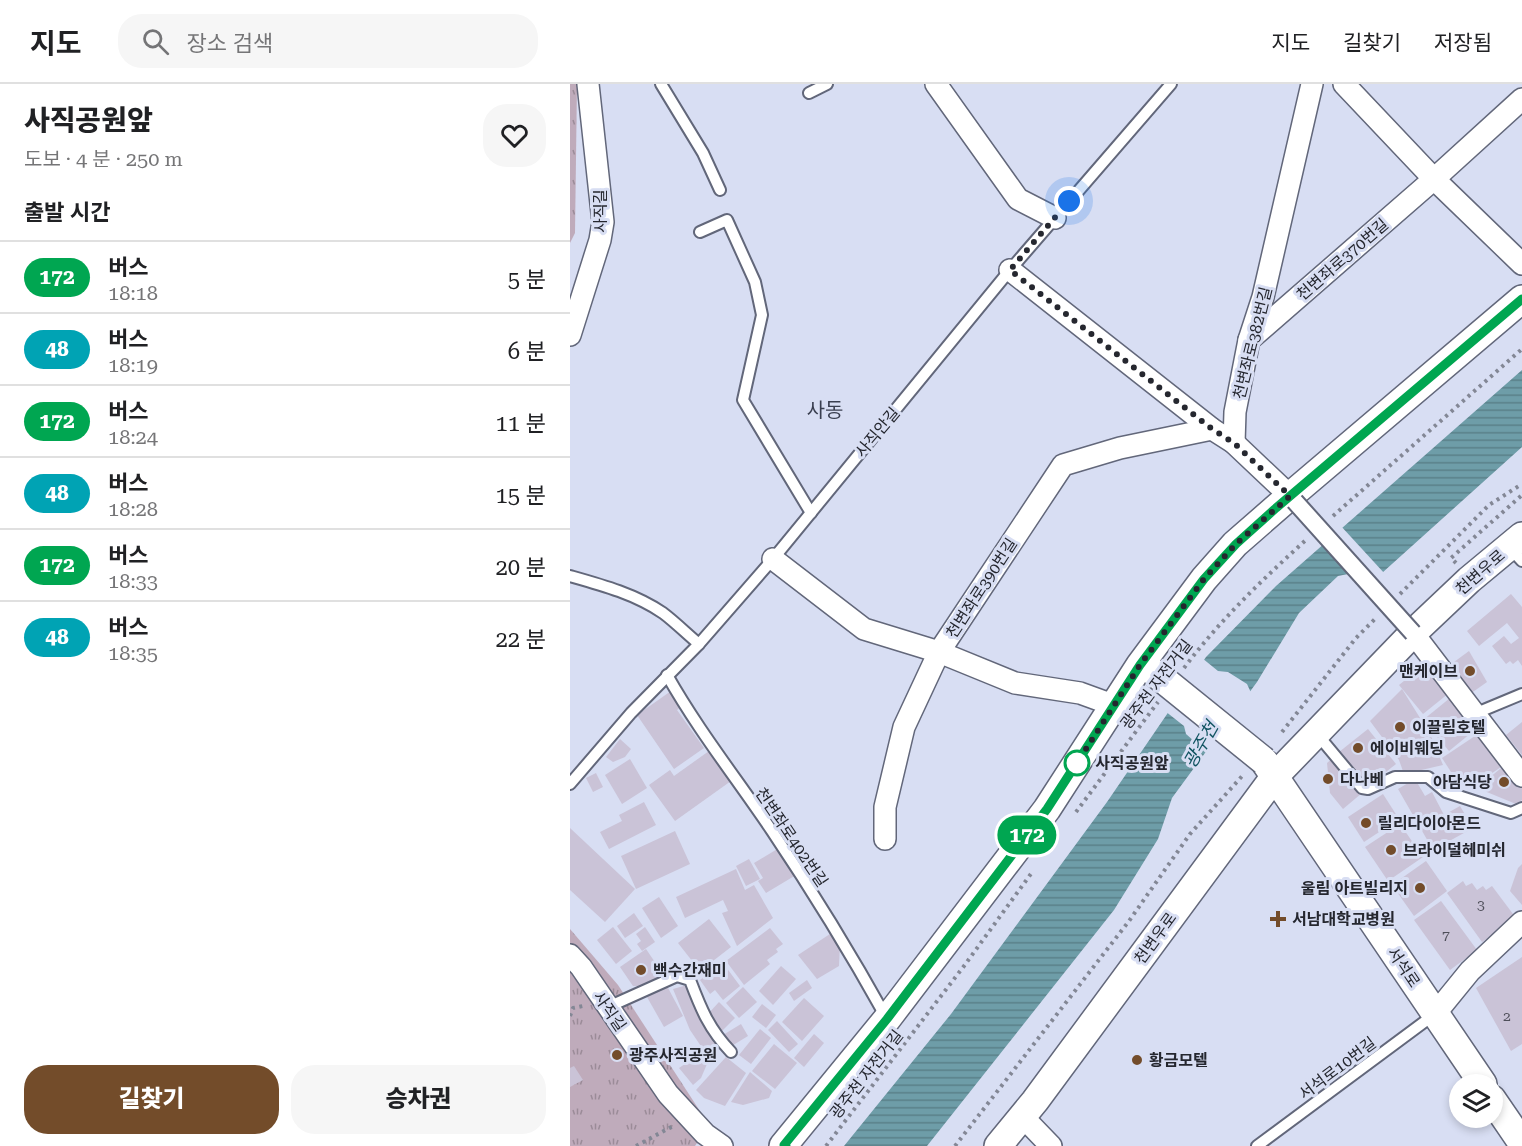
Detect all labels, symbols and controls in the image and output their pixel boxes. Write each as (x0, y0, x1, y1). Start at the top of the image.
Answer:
search box (118, 14, 538, 68)
icon: search (139, 25, 172, 58)
text: 지도 (30, 27, 82, 60)
text: 장소 검색 (187, 31, 273, 56)
text: 지도 (1271, 31, 1310, 55)
text: 길찾기 (1343, 31, 1401, 55)
text: 저장됨 (1434, 31, 1492, 55)
text: 사직공원앞 (24, 104, 153, 137)
button: heart (483, 104, 546, 167)
text: 도보 · 4 분 · 250 m (24, 147, 183, 171)
your location (1054, 186, 1084, 216)
street label: 사직길 (591, 189, 610, 233)
text: 출발 시간 (24, 200, 111, 225)
street label: 천변좌로370번길 (1293, 214, 1392, 304)
text: 버스 (108, 255, 148, 280)
text: 172 (39, 265, 75, 289)
text: 5 분 (508, 267, 546, 292)
text: 18:18 (108, 281, 158, 305)
street label: 천변좌로382번길 (1229, 285, 1276, 401)
text: 버스 (108, 327, 148, 352)
text: 48 (45, 337, 69, 361)
text: 6 분 (508, 339, 546, 364)
text: 18:19 (108, 353, 158, 377)
district label: 사동 (807, 398, 843, 422)
text: 버스 (108, 399, 148, 424)
street label: 사직안길 (851, 404, 904, 461)
text: 172 (39, 409, 75, 433)
text: 11 분 (496, 411, 546, 436)
text: 18:24 (108, 425, 158, 449)
text: 버스 (108, 471, 148, 496)
text: 48 (45, 481, 69, 505)
text: 15 분 (496, 483, 546, 508)
text: 18:28 (108, 497, 158, 521)
street label: 천변좌로390번길 (942, 535, 1021, 642)
text: 버스 (108, 543, 148, 568)
street label: 천변우로 (1452, 546, 1509, 599)
text: 172 (39, 553, 75, 577)
text: 20 분 (496, 555, 546, 580)
text: 18:33 (108, 569, 158, 593)
text: 버스 (108, 615, 148, 640)
text: 48 (45, 625, 69, 649)
text: 22 분 (496, 627, 546, 652)
street label: 광주천 자전거길 (1117, 636, 1196, 733)
text: 18:35 (108, 641, 158, 665)
place label: 맨케이브 (1399, 662, 1458, 681)
marker: 맨케이브 (1463, 664, 1477, 678)
water label: 광주천 (1179, 716, 1223, 772)
place label: 이끌림호텔 (1412, 718, 1486, 737)
marker: 이끌림호텔 (1393, 720, 1407, 734)
place label: 에이비웨딩 (1370, 739, 1444, 758)
marker: 에이비웨딩 (1351, 741, 1365, 755)
marker: 사직공원앞 (1064, 750, 1090, 776)
place label: 사직공원앞 (1095, 754, 1169, 773)
place label: 다나베 (1340, 770, 1384, 789)
marker: 다나베 (1321, 772, 1335, 786)
place label: 아담식당 (1433, 773, 1492, 792)
marker: 아담식당 (1497, 775, 1511, 789)
street label: 천변좌로402번길 (751, 784, 832, 890)
place label: 릴리다이아몬드 (1378, 814, 1481, 833)
line badge: 172 (992, 816, 1062, 855)
marker: 릴리다이아몬드 (1359, 816, 1373, 830)
text: 172 (1009, 823, 1045, 847)
place label: 브라이덜헤미쉬 (1403, 841, 1506, 860)
marker: 브라이덜헤미쉬 (1384, 843, 1398, 857)
place label: 울림 아트빌리지 (1301, 879, 1408, 898)
marker: 울림 아트빌리지 (1413, 881, 1427, 895)
house number: 3 (1477, 897, 1485, 913)
street label: 천변우로 (1130, 909, 1181, 968)
marker: 서남대학교병원 (1269, 910, 1287, 928)
place label: 서남대학교병원 (1292, 910, 1395, 929)
house number: 7 (1442, 927, 1450, 943)
street label: 서석로 (1383, 944, 1424, 991)
place label: 백수간재미 (653, 961, 727, 980)
marker: 백수간재미 (634, 963, 648, 977)
street label: 사직길 (589, 988, 630, 1035)
house number: 2 (1503, 1008, 1511, 1024)
street label: 광주천 자전거길 (826, 1026, 907, 1122)
street label: 서석로10번길 (1295, 1033, 1380, 1104)
place label: 광주사직공원 (629, 1046, 717, 1065)
marker: 광주사직공원 (610, 1048, 624, 1062)
place label: 황금모텔 (1149, 1051, 1208, 1070)
marker: 황금모텔 (1130, 1053, 1144, 1067)
button: 길찾기 (24, 1065, 279, 1134)
button: 승차권 (291, 1065, 546, 1134)
map controls (1449, 1074, 1503, 1128)
button: layers (1449, 1074, 1503, 1128)

